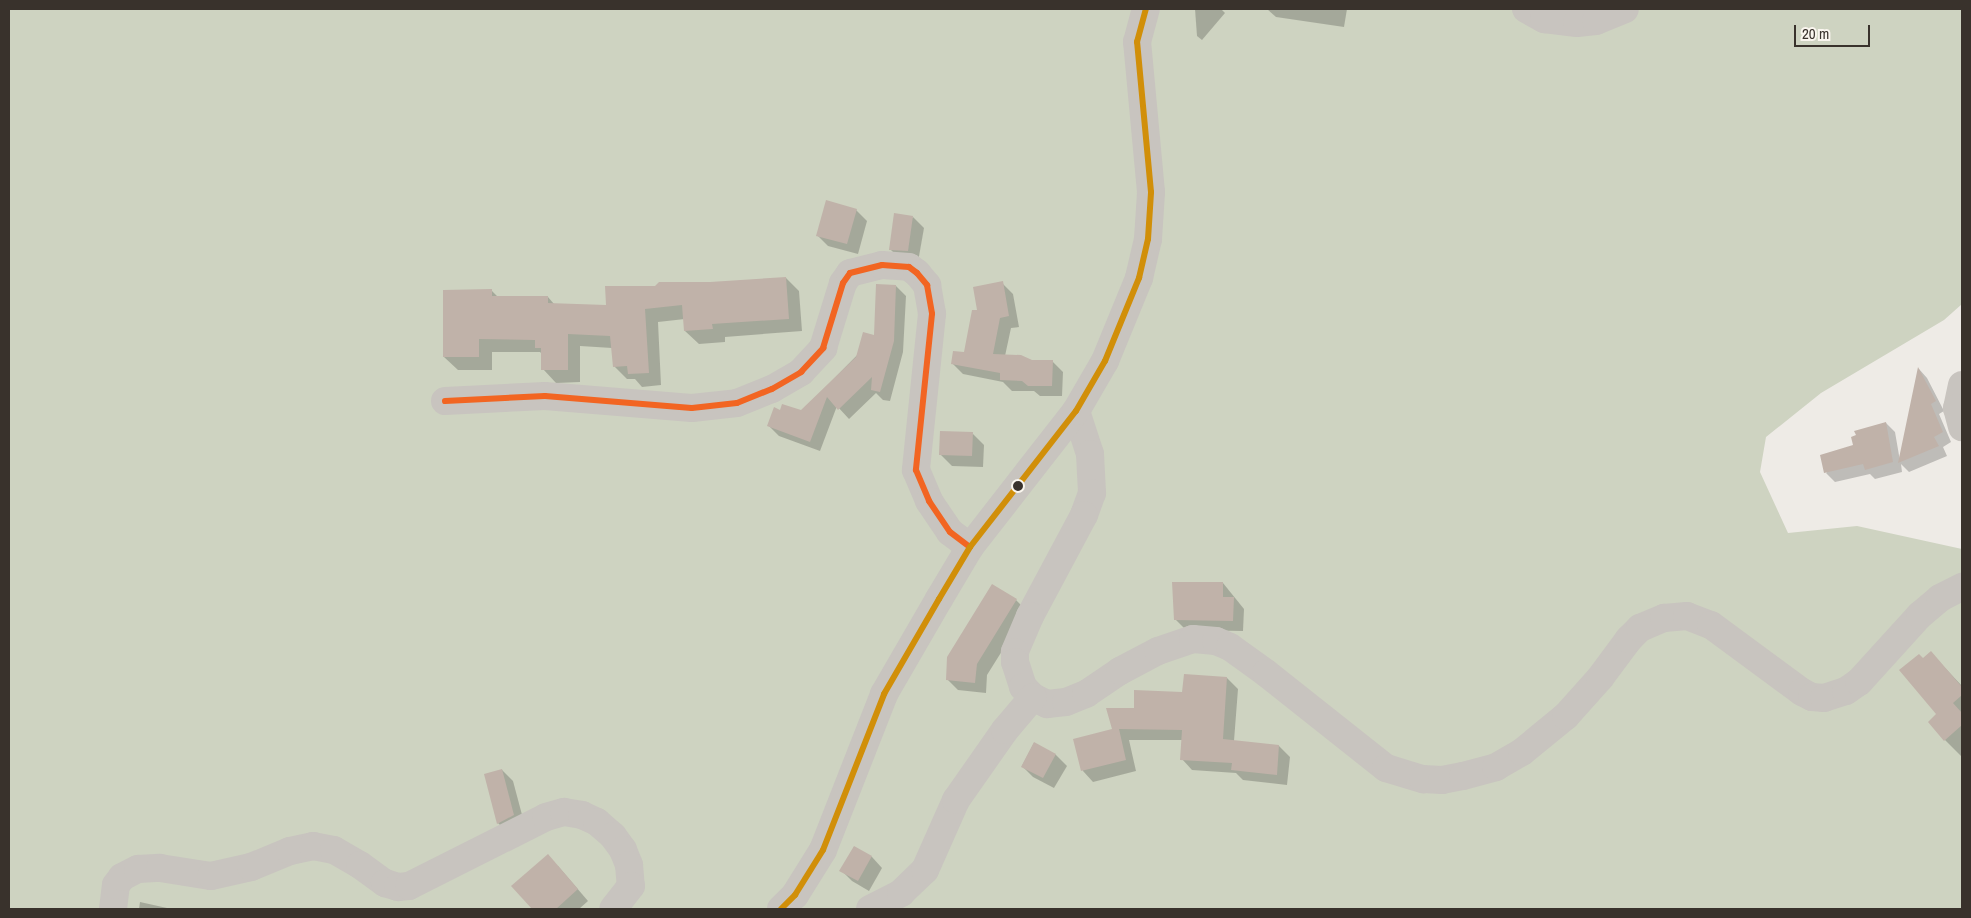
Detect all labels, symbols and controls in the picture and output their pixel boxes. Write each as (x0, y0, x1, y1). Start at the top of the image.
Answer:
scale bar (1796, 15, 1872, 47)
text: 20 m (1802, 23, 1829, 44)
unlabelled marker (1013, 481, 1023, 491)

